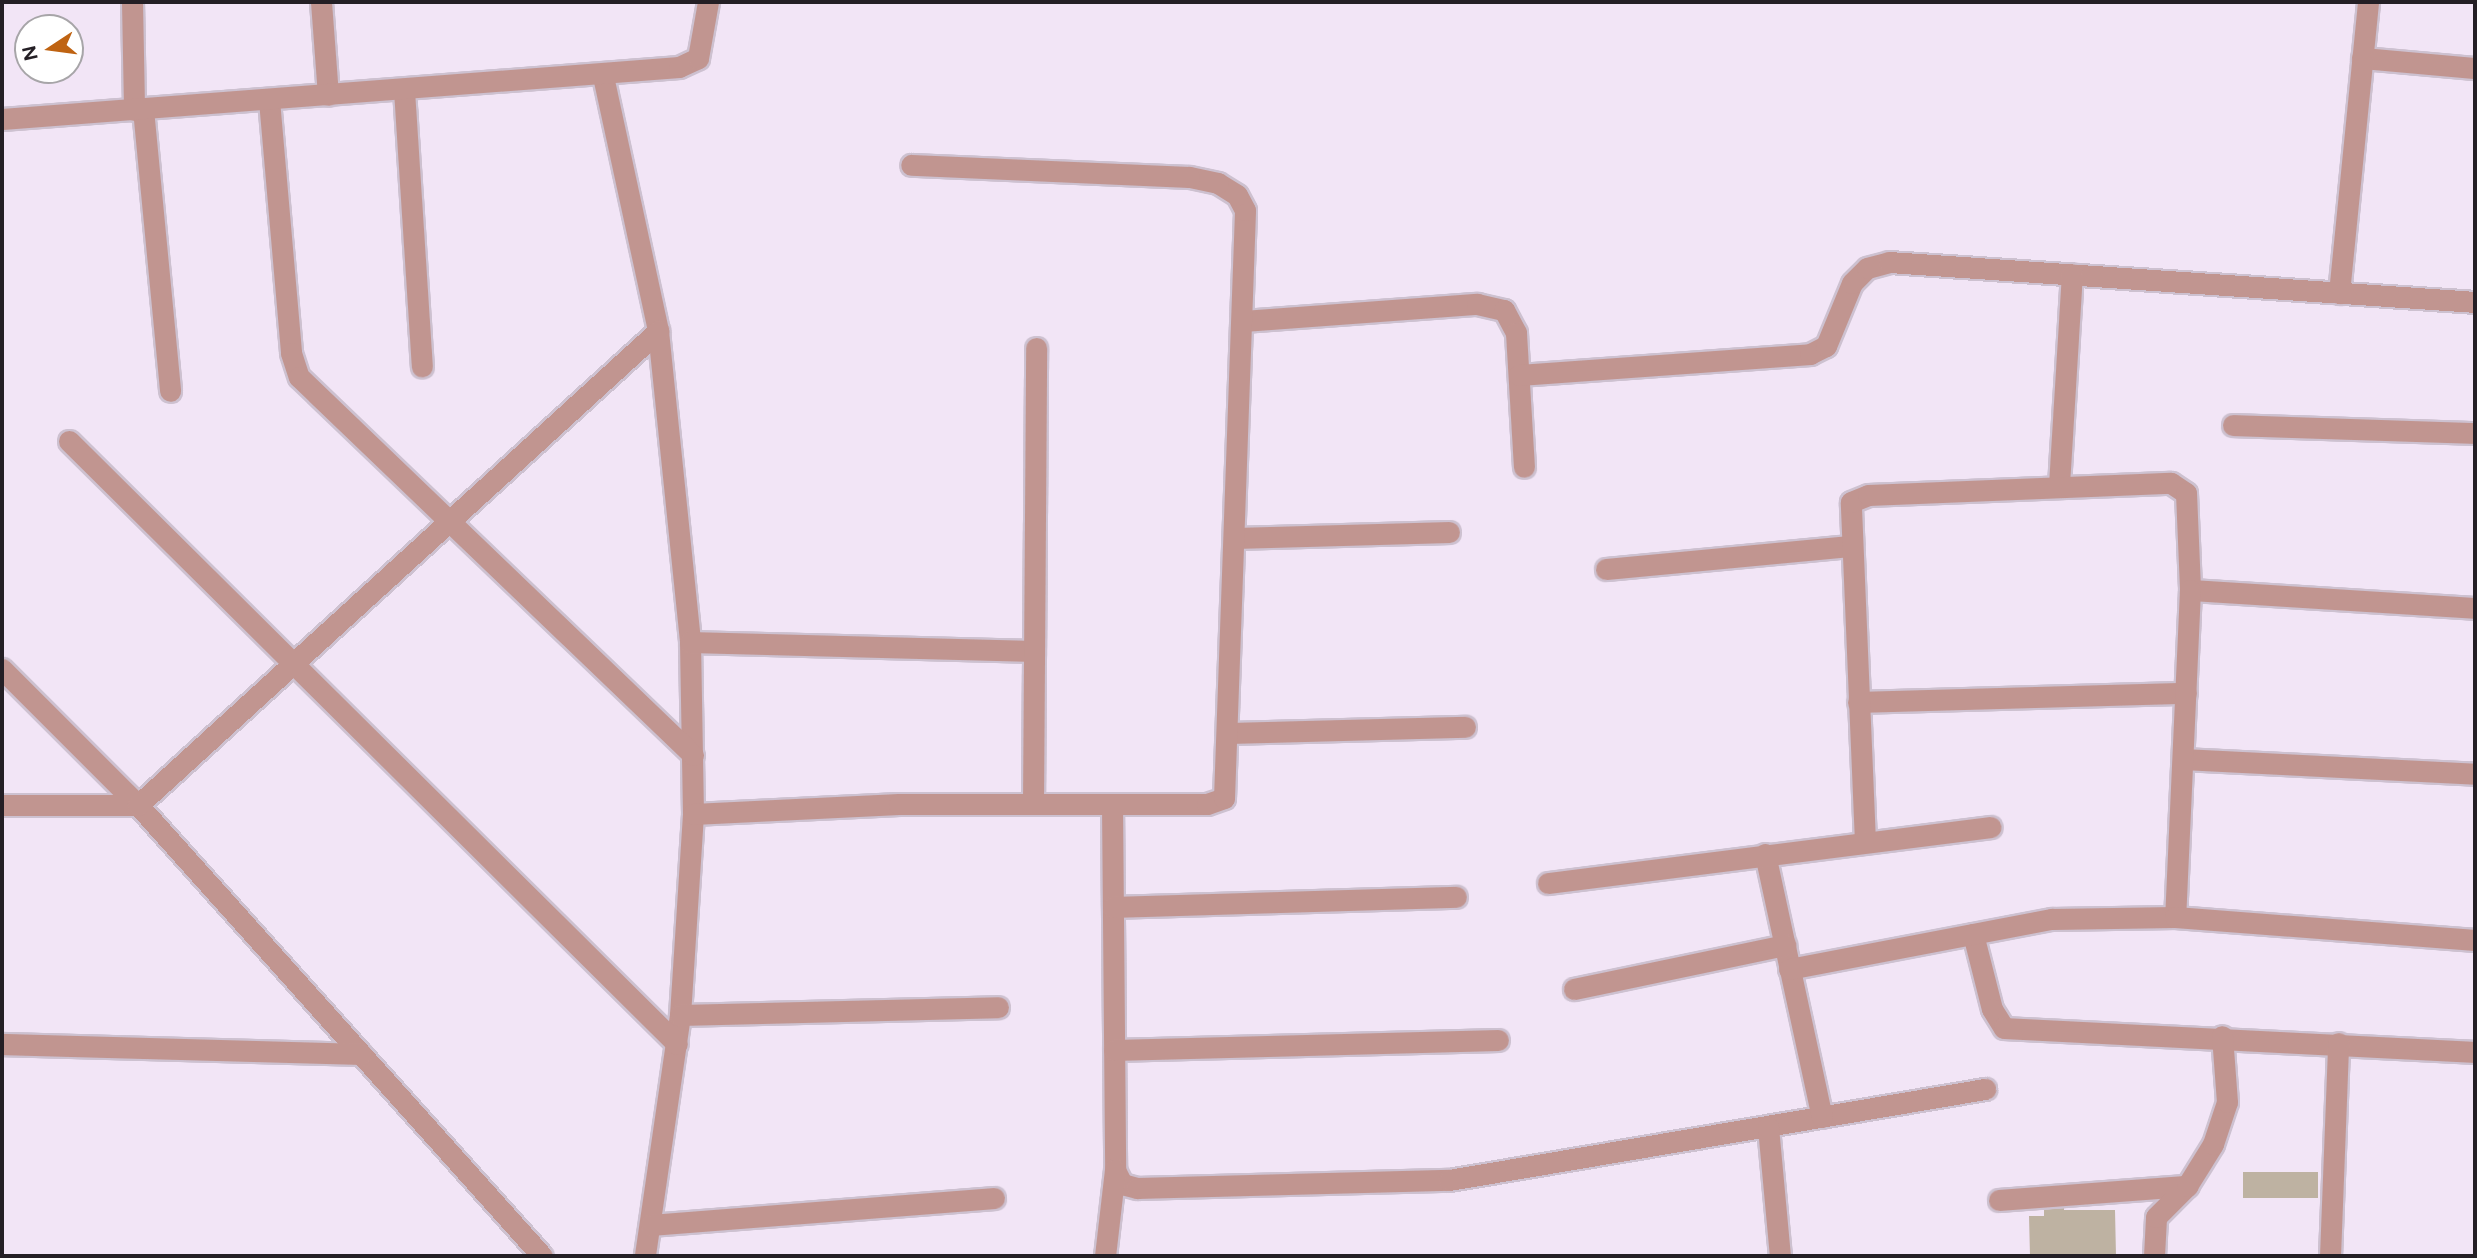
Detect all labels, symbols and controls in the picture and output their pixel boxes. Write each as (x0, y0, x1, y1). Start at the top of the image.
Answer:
north arrow (14, 14, 84, 84)
text: N (17, 44, 43, 63)

